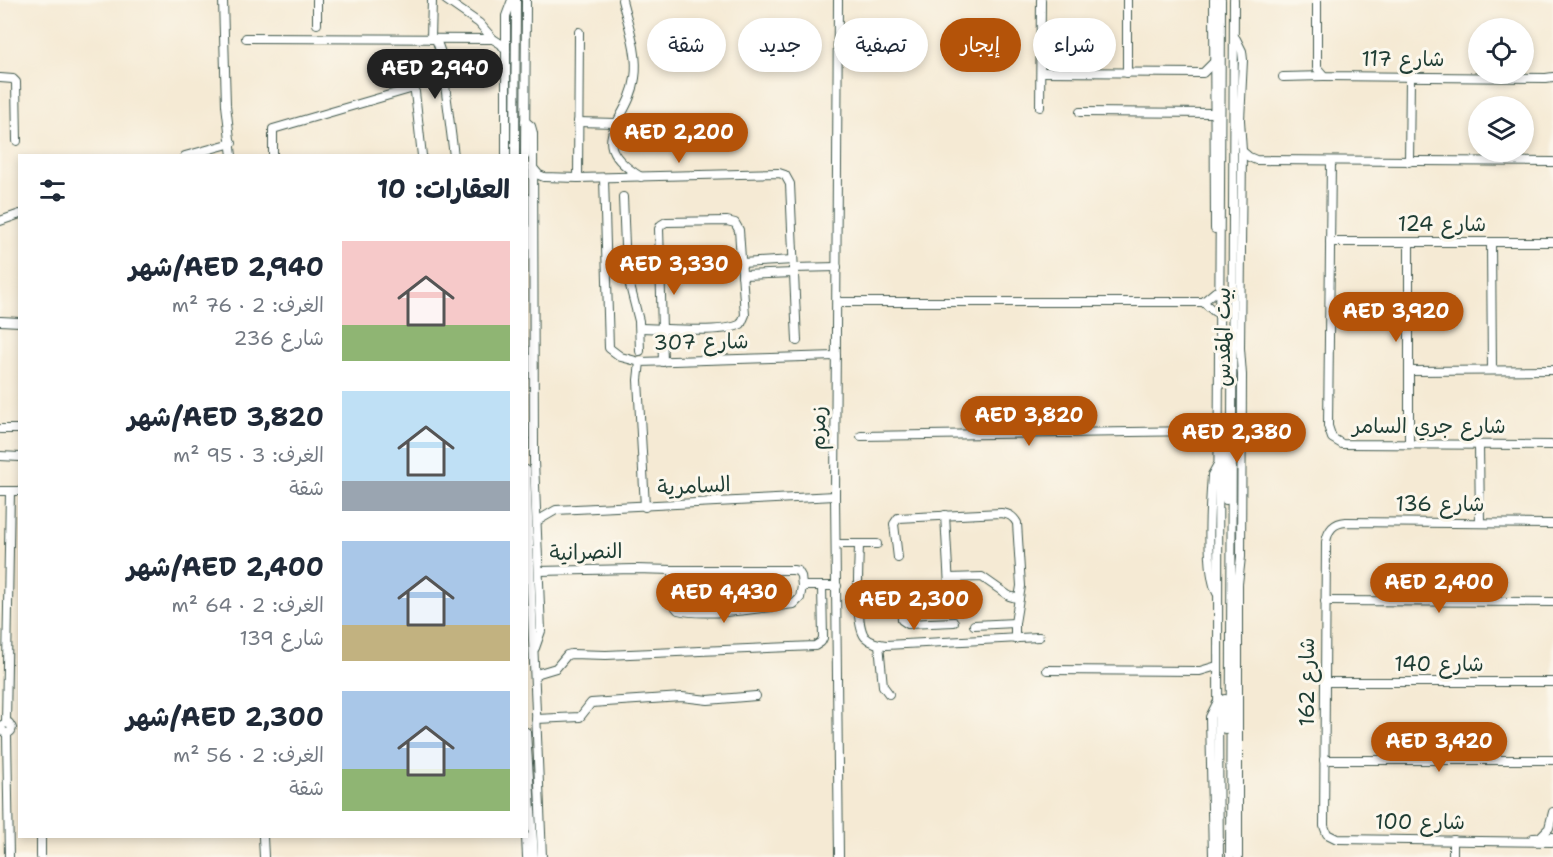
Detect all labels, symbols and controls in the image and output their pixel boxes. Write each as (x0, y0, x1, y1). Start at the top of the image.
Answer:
chip: شقة (647, 18, 726, 72)
chip: جديد (738, 18, 822, 72)
chip: تصفية (834, 18, 928, 72)
chip: إيجار (940, 18, 1021, 72)
chip: شراء (1033, 18, 1116, 72)
map controls (1468, 18, 1534, 162)
button: locate (1468, 18, 1534, 84)
street label: شارع 117 (1361, 45, 1445, 74)
pin: AED 2,940 (366, 49, 504, 100)
text: AED 2,940 (381, 55, 489, 81)
button: layers (1468, 96, 1534, 162)
pin: AED 2,200 (610, 113, 748, 164)
text: AED 2,200 (624, 119, 734, 145)
text: العقارات: 10 (377, 171, 510, 206)
icon: filters (36, 174, 69, 207)
street label: شارع 124 (1398, 210, 1486, 239)
pin: AED 3,330 (605, 245, 743, 296)
text: AED 2,940/شهر (129, 249, 324, 284)
text: AED 3,330 (619, 251, 729, 277)
icon: home (390, 265, 462, 337)
street label: بيت المقدس (1209, 287, 1237, 387)
text: الغرف: 2 · 76 m² (172, 292, 324, 318)
pin: AED 3,920 (1327, 292, 1465, 343)
text: AED 3,920 (1342, 298, 1450, 324)
text: شارع 236 (233, 325, 324, 351)
street label: شارع 307 (653, 327, 749, 358)
pin: AED 3,820 (960, 396, 1098, 447)
text: AED 3,820/شهر (128, 399, 324, 434)
text: AED 3,820 (974, 402, 1084, 428)
street label: زمزم (804, 406, 834, 450)
street label: شارع جري السامر (1350, 412, 1506, 441)
pin: AED 2,380 (1168, 413, 1306, 464)
icon: home (390, 415, 462, 487)
text: AED 2,380 (1182, 419, 1292, 445)
text: الغرف: 3 · 95 m² (173, 442, 324, 468)
street label: السامرية (657, 470, 731, 502)
text: شقة (289, 475, 324, 501)
street label: شارع 136 (1395, 490, 1485, 519)
street label: النصرانية (549, 537, 623, 567)
text: AED 2,400/شهر (127, 549, 324, 584)
pin: AED 2,400 (1370, 563, 1508, 614)
icon: home (390, 565, 462, 637)
text: AED 2,400 (1384, 569, 1494, 595)
pin: AED 4,430 (655, 573, 793, 624)
text: AED 4,430 (670, 579, 778, 605)
pin: AED 2,300 (845, 580, 983, 631)
text: AED 2,300 (859, 586, 969, 612)
text: الغرف: 2 · 64 m² (172, 592, 324, 618)
text: شارع 139 (240, 625, 324, 651)
street label: شارع 162 (1293, 638, 1322, 726)
street label: شارع 140 (1394, 650, 1484, 679)
text: AED 2,300/شهر (126, 699, 324, 734)
icon: home (390, 715, 462, 787)
pin: AED 3,420 (1370, 722, 1508, 773)
text: AED 3,420 (1385, 728, 1493, 754)
text: الغرف: 2 · 56 m² (173, 742, 324, 768)
text: شقة (289, 775, 324, 801)
street label: شارع 100 (1375, 808, 1465, 837)

